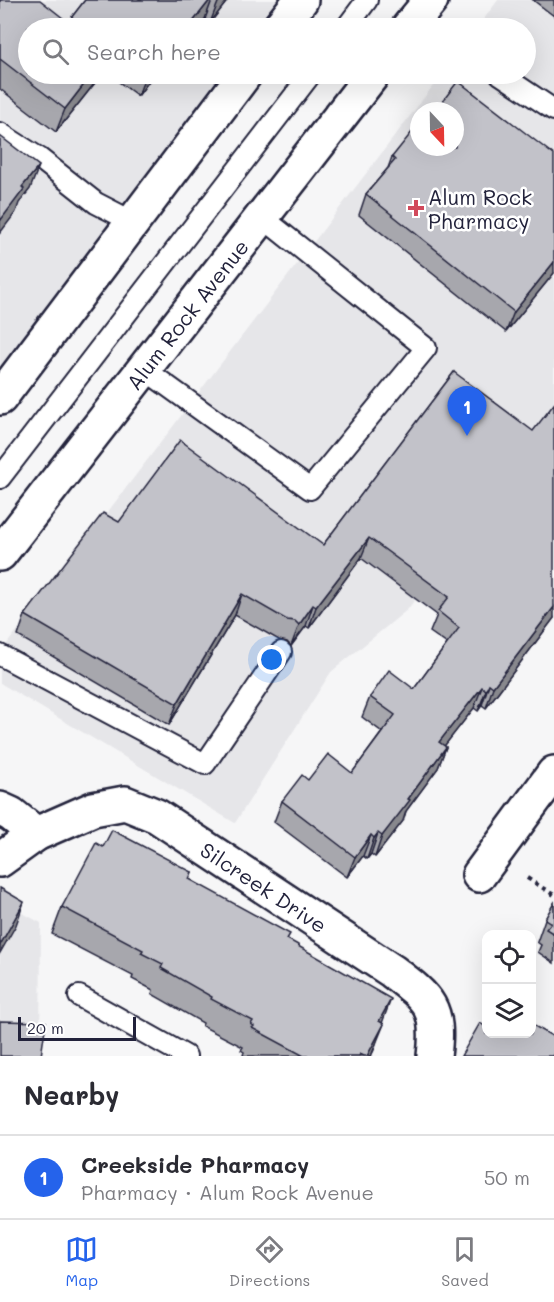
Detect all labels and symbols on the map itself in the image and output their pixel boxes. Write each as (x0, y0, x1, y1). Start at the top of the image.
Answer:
north arrow (410, 102, 464, 156)
place label: Alum Rock Pharmacy (428, 183, 532, 234)
marker: Alum Rock Pharmacy (409, 201, 423, 215)
street label: Alum Rock Avenue (120, 233, 254, 395)
pin: 1 (448, 386, 486, 436)
your location (257, 645, 286, 674)
street label: Silcreek Drive (196, 835, 332, 938)
scale bar (18, 1014, 136, 1042)

